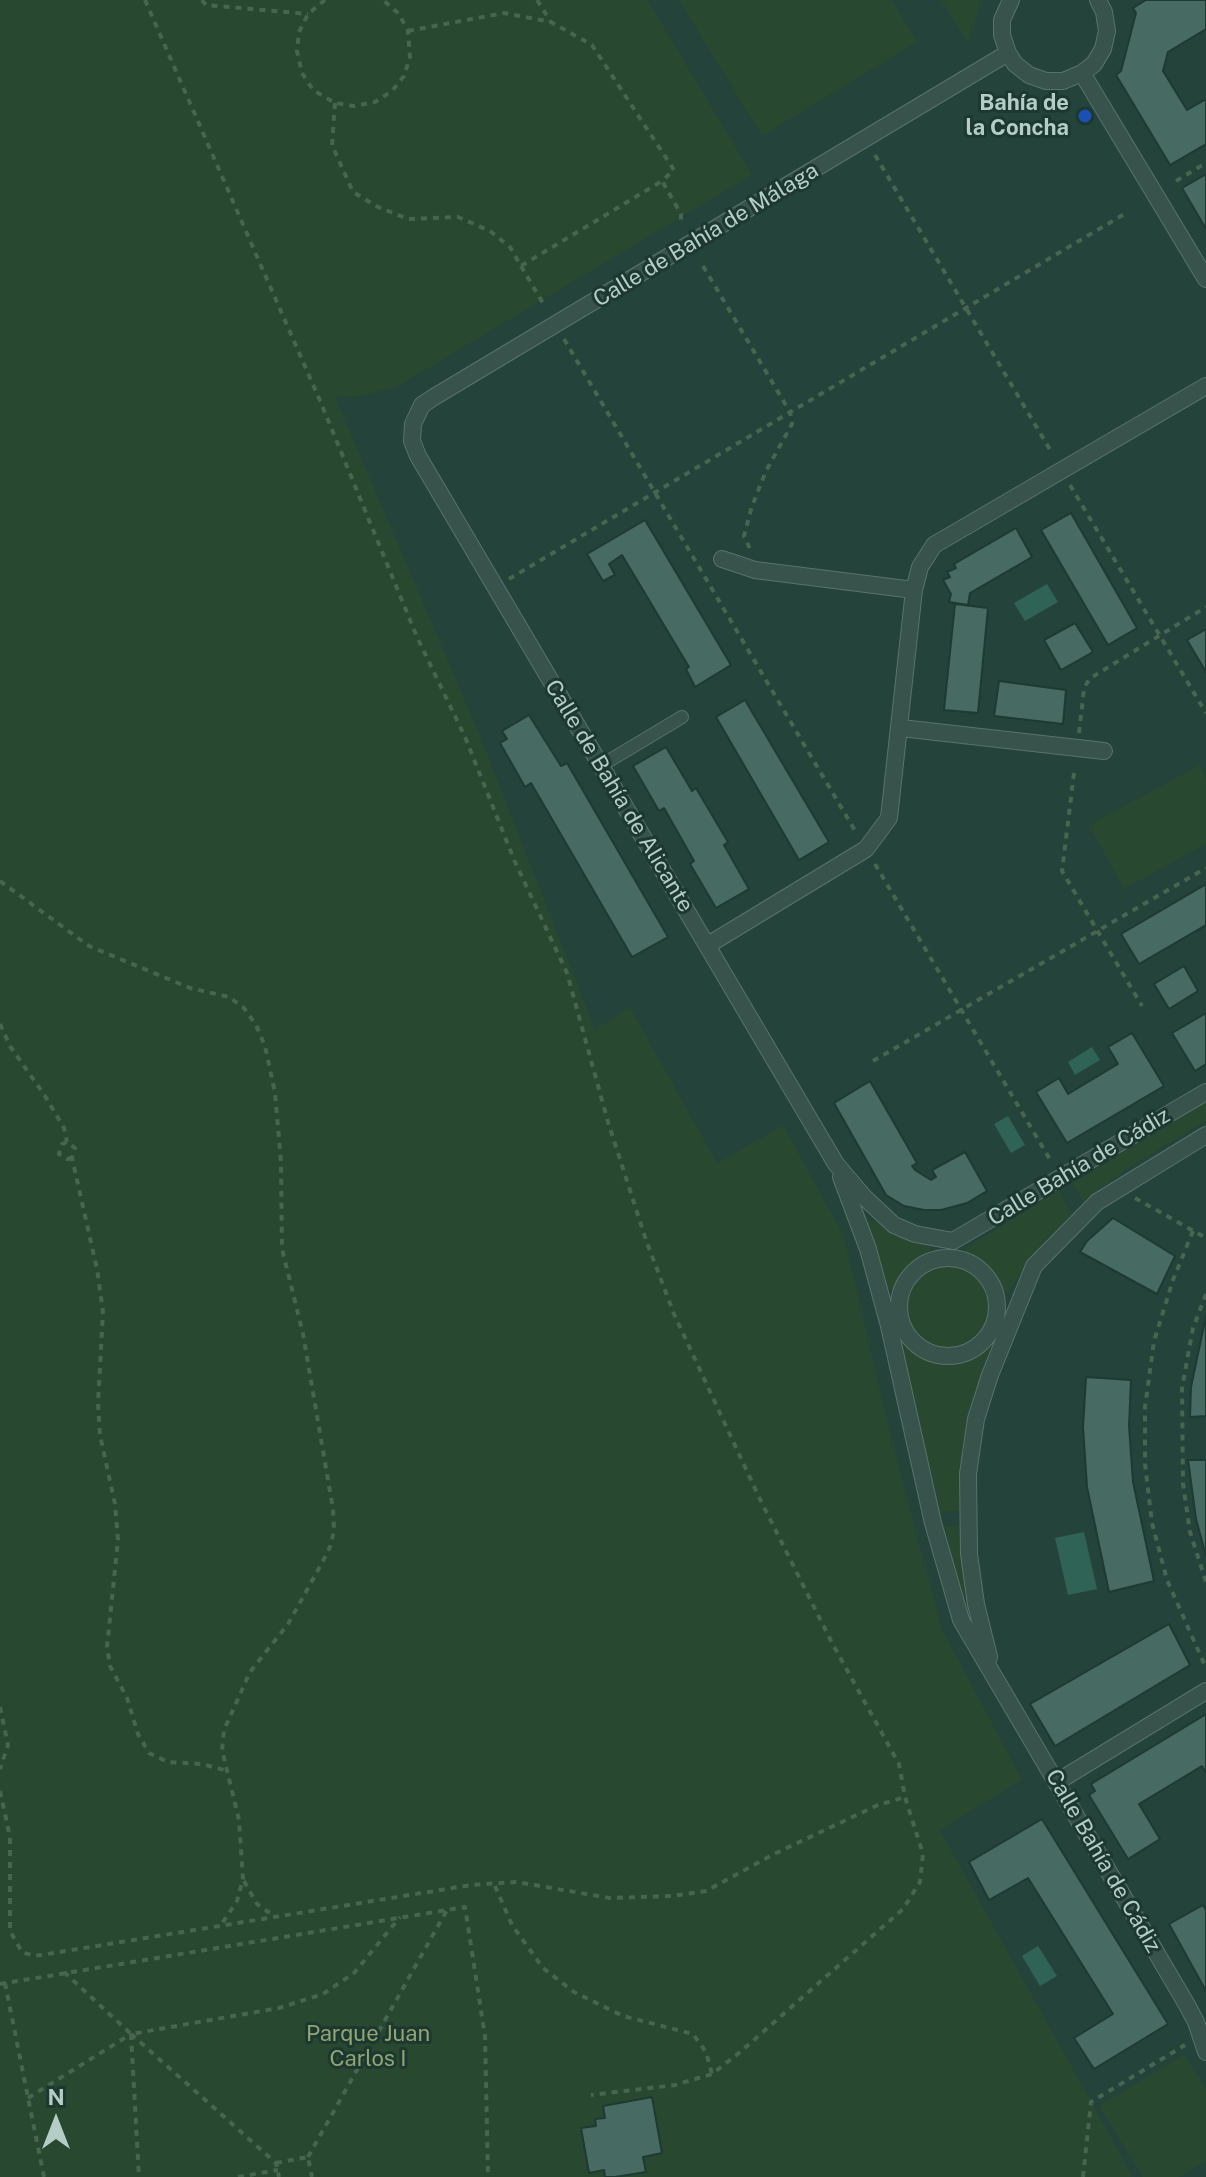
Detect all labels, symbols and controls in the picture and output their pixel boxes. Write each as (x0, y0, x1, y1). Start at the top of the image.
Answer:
place label: Bahía de la Concha (966, 90, 1069, 142)
marker: Bahía de la Concha (1076, 107, 1094, 125)
street label: Calle de Bahía de Málaga (589, 157, 823, 313)
street label: Calle de Bahía de Alicante (539, 675, 699, 917)
street label: Calle Bahía de Cádiz (983, 1102, 1175, 1232)
street label: Calle Bahía de Cádiz (1040, 1765, 1166, 1957)
park label: Parque Juan Carlos I (306, 2021, 430, 2072)
north arrow (16, 2081, 96, 2161)
text: N (47, 2084, 65, 2110)

